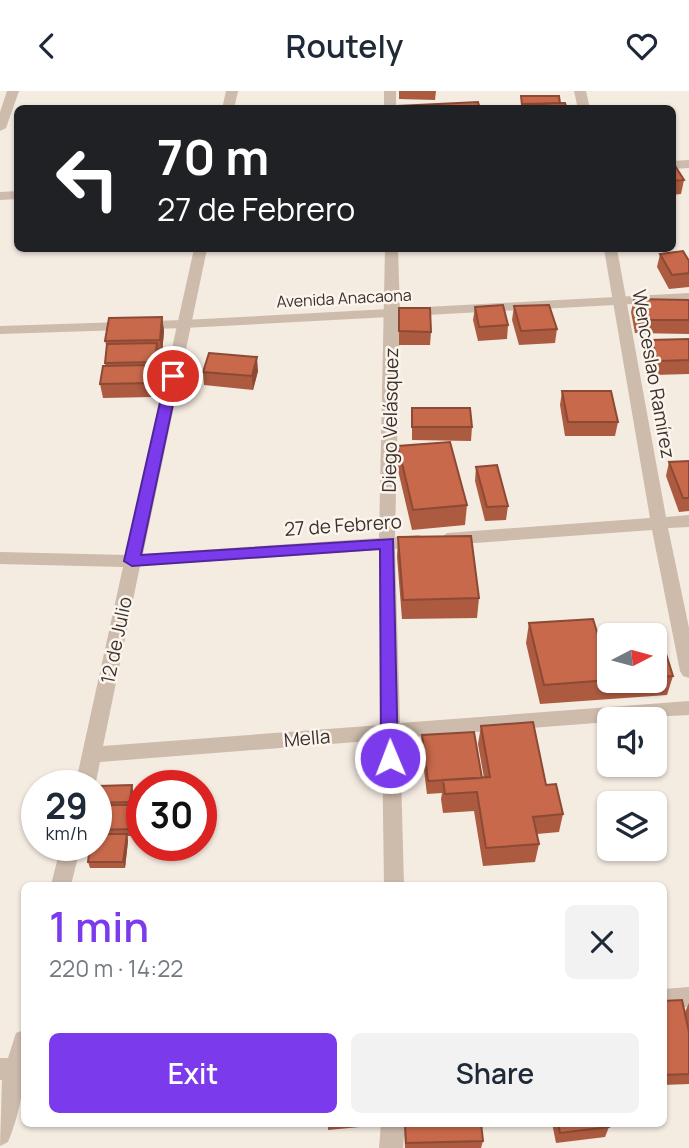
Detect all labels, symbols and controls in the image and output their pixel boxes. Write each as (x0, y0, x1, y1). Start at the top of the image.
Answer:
text: Routely (286, 24, 403, 68)
icon: back (28, 27, 66, 65)
icon: heart (623, 27, 661, 65)
text: 70 m (157, 123, 269, 190)
icon: left (42, 133, 133, 224)
text: 27 de Febrero (157, 187, 355, 231)
street label: Avenida Anacaona (276, 283, 412, 313)
street label: Wenceslao Ramírez (626, 288, 682, 460)
pin (143, 346, 203, 406)
street label: Diego Velásquez (376, 347, 404, 493)
icon: arrive (154, 357, 192, 395)
street label: 27 de Febrero (283, 508, 403, 542)
street label: 12 de Julio (94, 594, 138, 686)
north arrow (597, 623, 667, 693)
map controls (597, 623, 667, 861)
button: sound (597, 707, 667, 777)
position arrow (353, 721, 427, 795)
street label: Mella (283, 723, 331, 753)
speed limit sign: 30 (126, 770, 217, 861)
text: 29 (45, 782, 88, 830)
button: layers (597, 791, 667, 861)
text: km/h (46, 821, 87, 845)
text: 1 min (49, 897, 149, 955)
button: close (565, 905, 639, 979)
text: 220 m · 14:22 (49, 952, 183, 984)
button: Exit (49, 1033, 337, 1113)
button: Share (351, 1033, 639, 1113)

